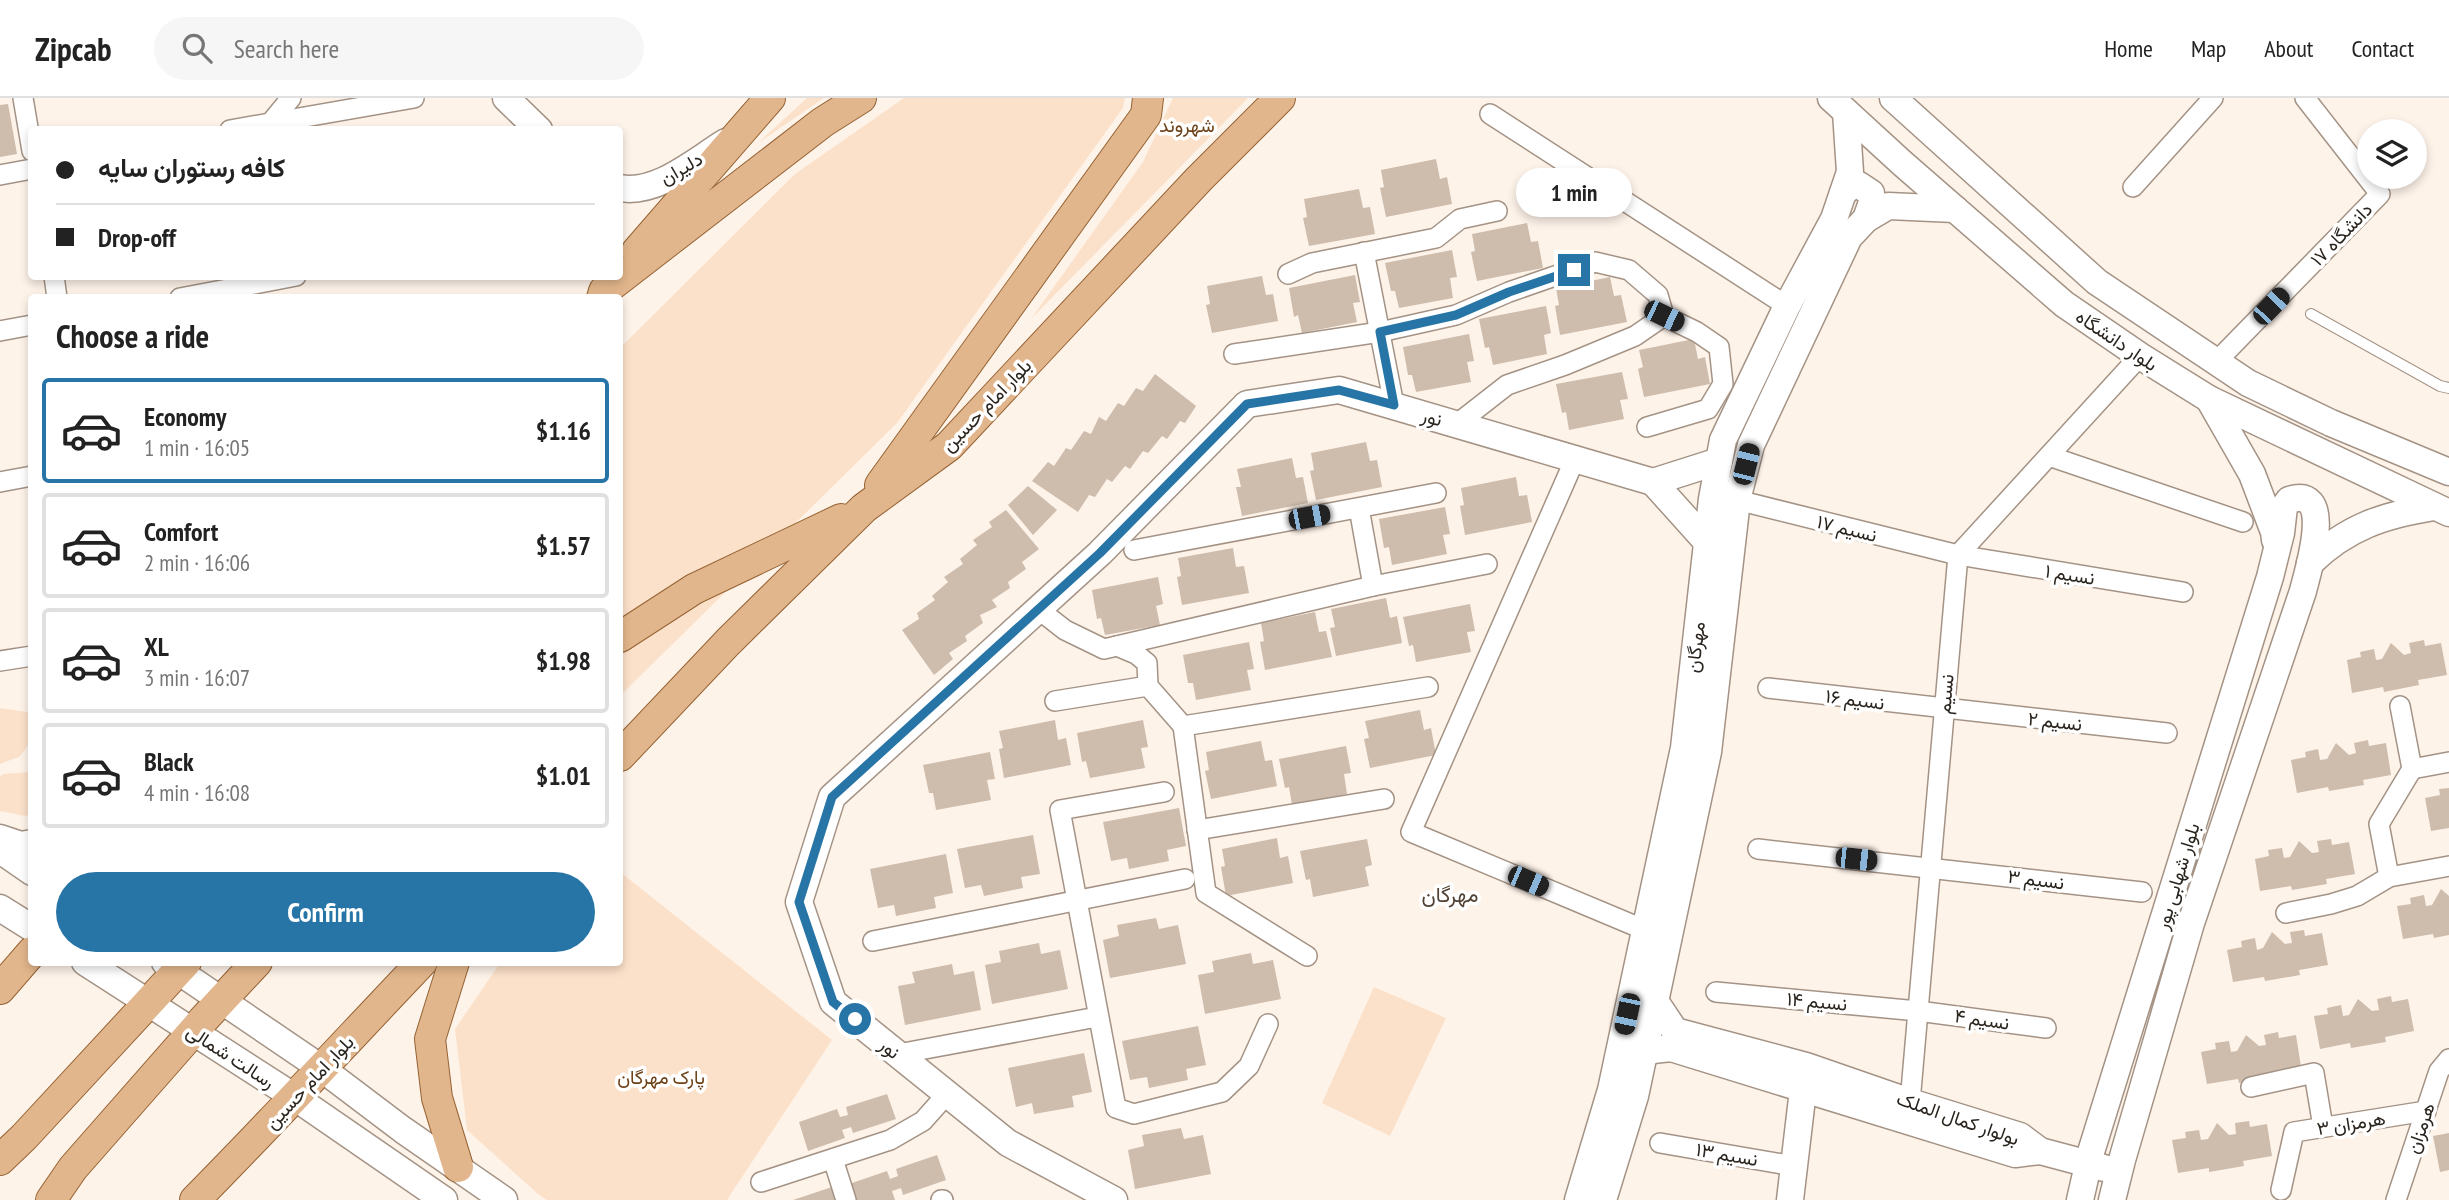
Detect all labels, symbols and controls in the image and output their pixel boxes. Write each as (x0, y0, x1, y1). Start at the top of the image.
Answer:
search box (154, 17, 644, 80)
text: Zipcab (35, 27, 112, 70)
icon: search (178, 29, 216, 67)
text: Search here (234, 32, 339, 65)
text: Home (2104, 33, 2153, 64)
text: Map (2191, 33, 2226, 64)
text: About (2264, 33, 2313, 64)
text: Contact (2351, 33, 2414, 64)
park label: شهروند (1159, 113, 1215, 137)
map controls (2357, 119, 2427, 189)
button: layers (2357, 119, 2427, 189)
street label: دلیران (655, 146, 707, 190)
text: کافه رستوران سایه (98, 151, 285, 184)
callout: 1 min (1516, 169, 1632, 218)
text: 1 min (1551, 178, 1597, 207)
street label: دانشگاه ۱۷ (2305, 197, 2377, 271)
text: Drop-off (98, 221, 176, 254)
route end (1558, 254, 1590, 286)
car (2249, 284, 2294, 328)
car (1641, 297, 1688, 335)
street label: بلوار دانشگاه (2072, 304, 2162, 376)
text: Choose a ride (56, 315, 209, 357)
street label: بلوار امام حسین (936, 354, 1037, 457)
icon: car (60, 399, 123, 462)
text: Economy (144, 400, 226, 433)
street label: نور (1418, 402, 1445, 431)
text: $1.16 (536, 414, 591, 447)
text: 1 min · 16:05 (144, 433, 250, 462)
car (1731, 441, 1762, 487)
car (1287, 503, 1332, 531)
street label: نسیم ۱۷ (1814, 509, 1880, 548)
icon: car (60, 514, 123, 577)
text: Comfort (144, 515, 218, 548)
text: $1.57 (536, 529, 591, 562)
text: 2 min · 16:06 (144, 548, 250, 577)
street label: نسیم ۱ (2043, 558, 2097, 591)
street label: مهرگان (1680, 620, 1710, 674)
icon: car (60, 629, 123, 692)
text: XL (144, 630, 169, 663)
text: $1.98 (536, 644, 591, 677)
text: 3 min · 16:07 (144, 663, 250, 692)
street label: نسیم (1931, 673, 1960, 715)
street label: نسیم ۱۶ (1824, 683, 1886, 716)
street label: نسیم ۲ (2027, 706, 2083, 737)
icon: car (60, 744, 123, 807)
text: Black (144, 745, 194, 778)
text: $1.01 (536, 759, 591, 792)
text: 4 min · 16:08 (144, 778, 250, 807)
street label: بلوار شهابی پور (2149, 820, 2206, 934)
car (1835, 846, 1878, 872)
car (1505, 863, 1552, 899)
street label: نسیم ۳ (2006, 864, 2066, 895)
button: Confirm (56, 872, 595, 952)
district label: مهرگان (1422, 881, 1478, 908)
street label: نسیم ۱۴ (1786, 986, 1848, 1017)
car (1613, 991, 1642, 1037)
route start (839, 1003, 871, 1035)
street label: نسیم ۴ (1953, 1003, 2011, 1036)
street label: رسالت شمالی (182, 1018, 280, 1094)
street label: بلوار امام حسین (259, 1030, 359, 1135)
street label: نور (874, 1032, 905, 1064)
park label: پارک مهرگان (617, 1065, 705, 1091)
street label: بولوار کمال الملک (1894, 1086, 2022, 1150)
street label: هرمزان (2400, 1099, 2440, 1157)
street label: هرمزان ۳ (2315, 1106, 2387, 1140)
street label: نسیم ۱۳ (1694, 1137, 1760, 1172)

